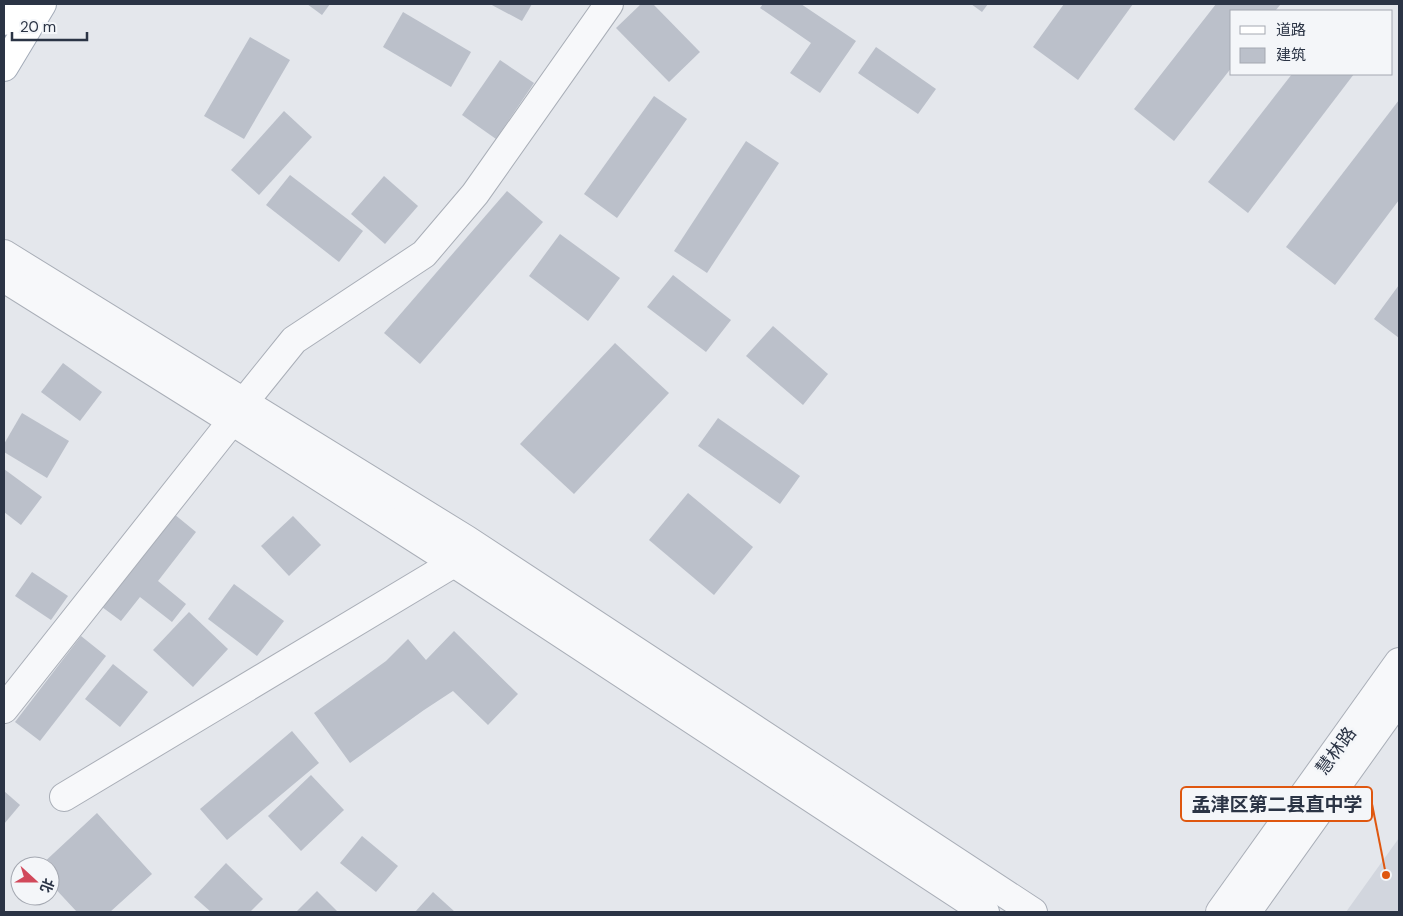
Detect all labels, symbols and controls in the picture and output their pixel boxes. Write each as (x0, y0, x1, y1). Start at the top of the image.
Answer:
scale bar (12, 10, 88, 42)
legend (1230, 10, 1393, 75)
text: 20 m (20, 17, 56, 37)
text: 道路 (1276, 20, 1306, 40)
text: 建筑 (1276, 45, 1306, 65)
street label: 慧林路 (1310, 722, 1362, 780)
callout: 孟津区第二县直中学 (1181, 787, 1372, 821)
text: 孟津区第二县直中学 (1191, 792, 1363, 817)
north arrow (10, 856, 60, 906)
text: 北 (36, 876, 58, 895)

